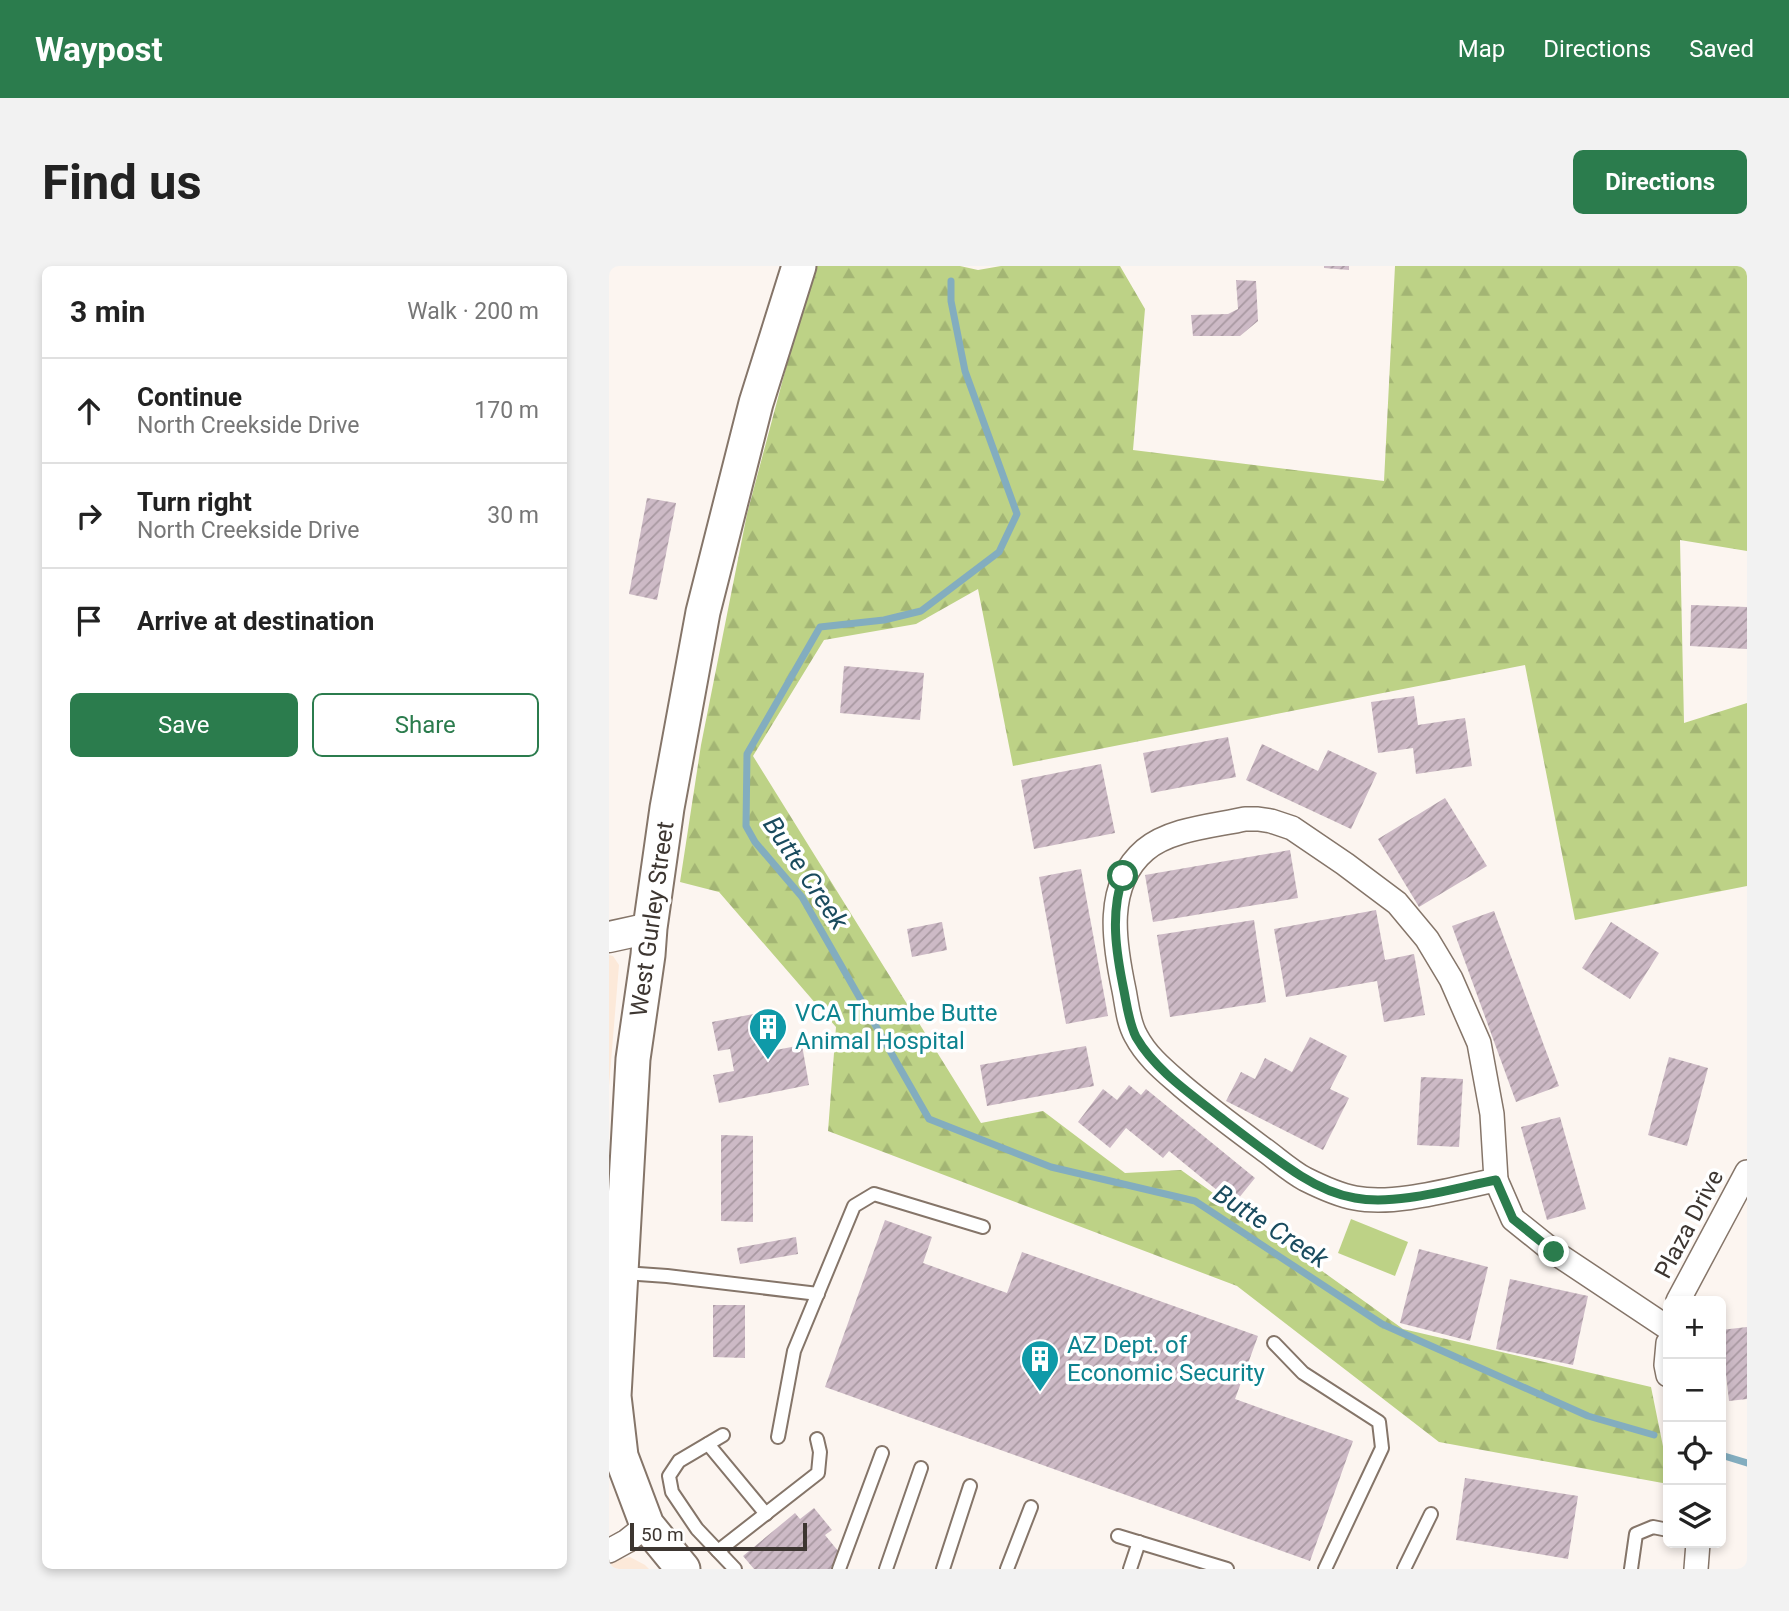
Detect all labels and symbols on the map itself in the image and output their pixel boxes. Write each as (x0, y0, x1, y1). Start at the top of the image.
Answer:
water label: Butte Creek (757, 811, 855, 936)
street label: West Gurley Street (624, 820, 680, 1018)
route start (1107, 860, 1138, 891)
place label: VCA Thumbe Butte Animal Hospital (795, 999, 997, 1055)
building icon: VCA Thumbe Butte Animal Hospital (747, 1006, 789, 1061)
street label: Plaza Drive (1649, 1165, 1729, 1283)
water label: Butte Creek (1208, 1178, 1335, 1275)
route end (1538, 1236, 1569, 1267)
place label: AZ Dept. of Economic Security (1067, 1331, 1266, 1387)
building icon: AZ Dept. of Economic Security (1019, 1338, 1061, 1393)
scale bar (630, 1520, 807, 1552)

